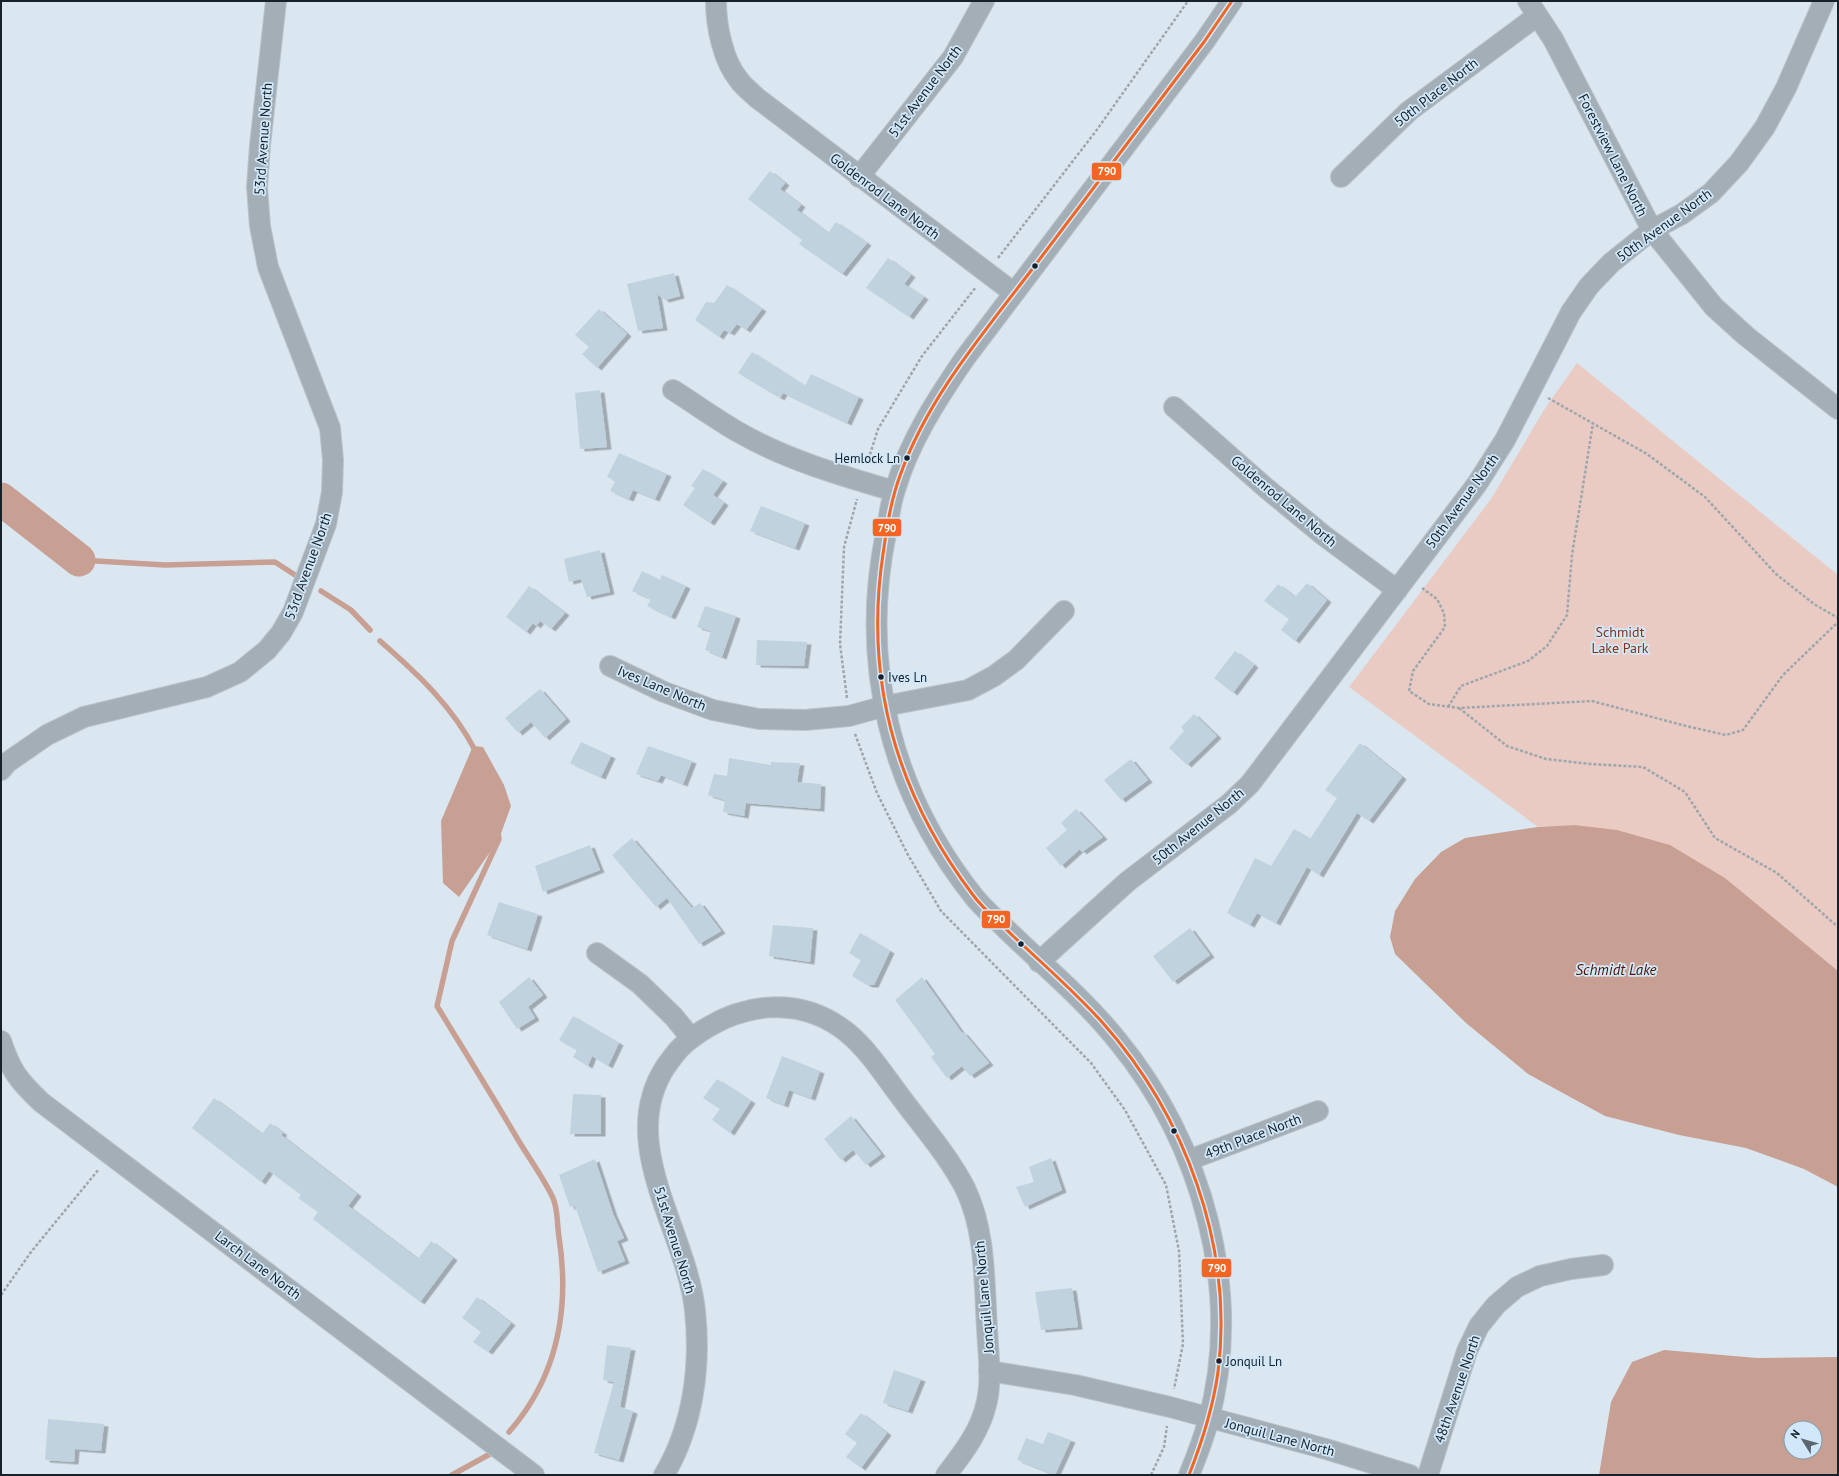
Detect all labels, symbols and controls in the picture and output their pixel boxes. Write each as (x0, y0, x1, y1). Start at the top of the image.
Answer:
street label: 51st Avenue North (884, 41, 966, 141)
street label: 50th Place North (1390, 54, 1482, 130)
street label: 53rd Avenue North (250, 82, 276, 196)
street label: Forestview Lane North (1574, 91, 1652, 219)
street label: Goldenrod Lane North (827, 149, 943, 243)
line badge: 790 (1091, 162, 1122, 181)
text: 790 (1098, 164, 1116, 178)
street label: 50th Avenue North (1613, 185, 1715, 265)
unlabelled marker (1030, 261, 1040, 271)
place label: Hemlock Ln (835, 450, 900, 467)
street label: 50th Avenue North (1422, 450, 1502, 552)
street label: Goldenrod Lane North (1227, 451, 1341, 551)
marker: Hemlock Ln (902, 453, 912, 463)
street label: 53rd Avenue North (280, 510, 336, 622)
line badge: 790 (872, 518, 902, 537)
text: 790 (878, 521, 896, 535)
park label: Schmidt Lake Park (1591, 623, 1649, 657)
street label: Ives Lane North (615, 661, 709, 715)
place label: Ives Ln (888, 669, 927, 686)
marker: Ives Ln (876, 672, 886, 682)
street label: 50th Avenue North (1148, 783, 1248, 869)
line badge: 790 (981, 910, 1011, 929)
text: 790 (987, 912, 1005, 926)
unlabelled marker (1016, 939, 1026, 949)
water label: Schmidt Lake (1576, 960, 1657, 979)
street label: 49th Place North (1202, 1109, 1304, 1163)
unlabelled marker (1169, 1126, 1179, 1136)
street label: 51st Avenue North (650, 1184, 700, 1296)
street label: Larch Lane North (211, 1227, 305, 1303)
street label: Jonquil Lane North (970, 1240, 998, 1355)
line badge: 790 (1201, 1258, 1232, 1278)
text: 790 (1208, 1261, 1226, 1275)
street label: 48th Avenue North (1430, 1333, 1484, 1445)
place label: Jonquil Ln (1225, 1353, 1282, 1370)
marker: Jonquil Ln (1214, 1356, 1224, 1366)
street label: Jonquil Lane North (1222, 1413, 1337, 1460)
north arrow (1783, 1420, 1823, 1460)
text: N (1787, 1427, 1803, 1441)

